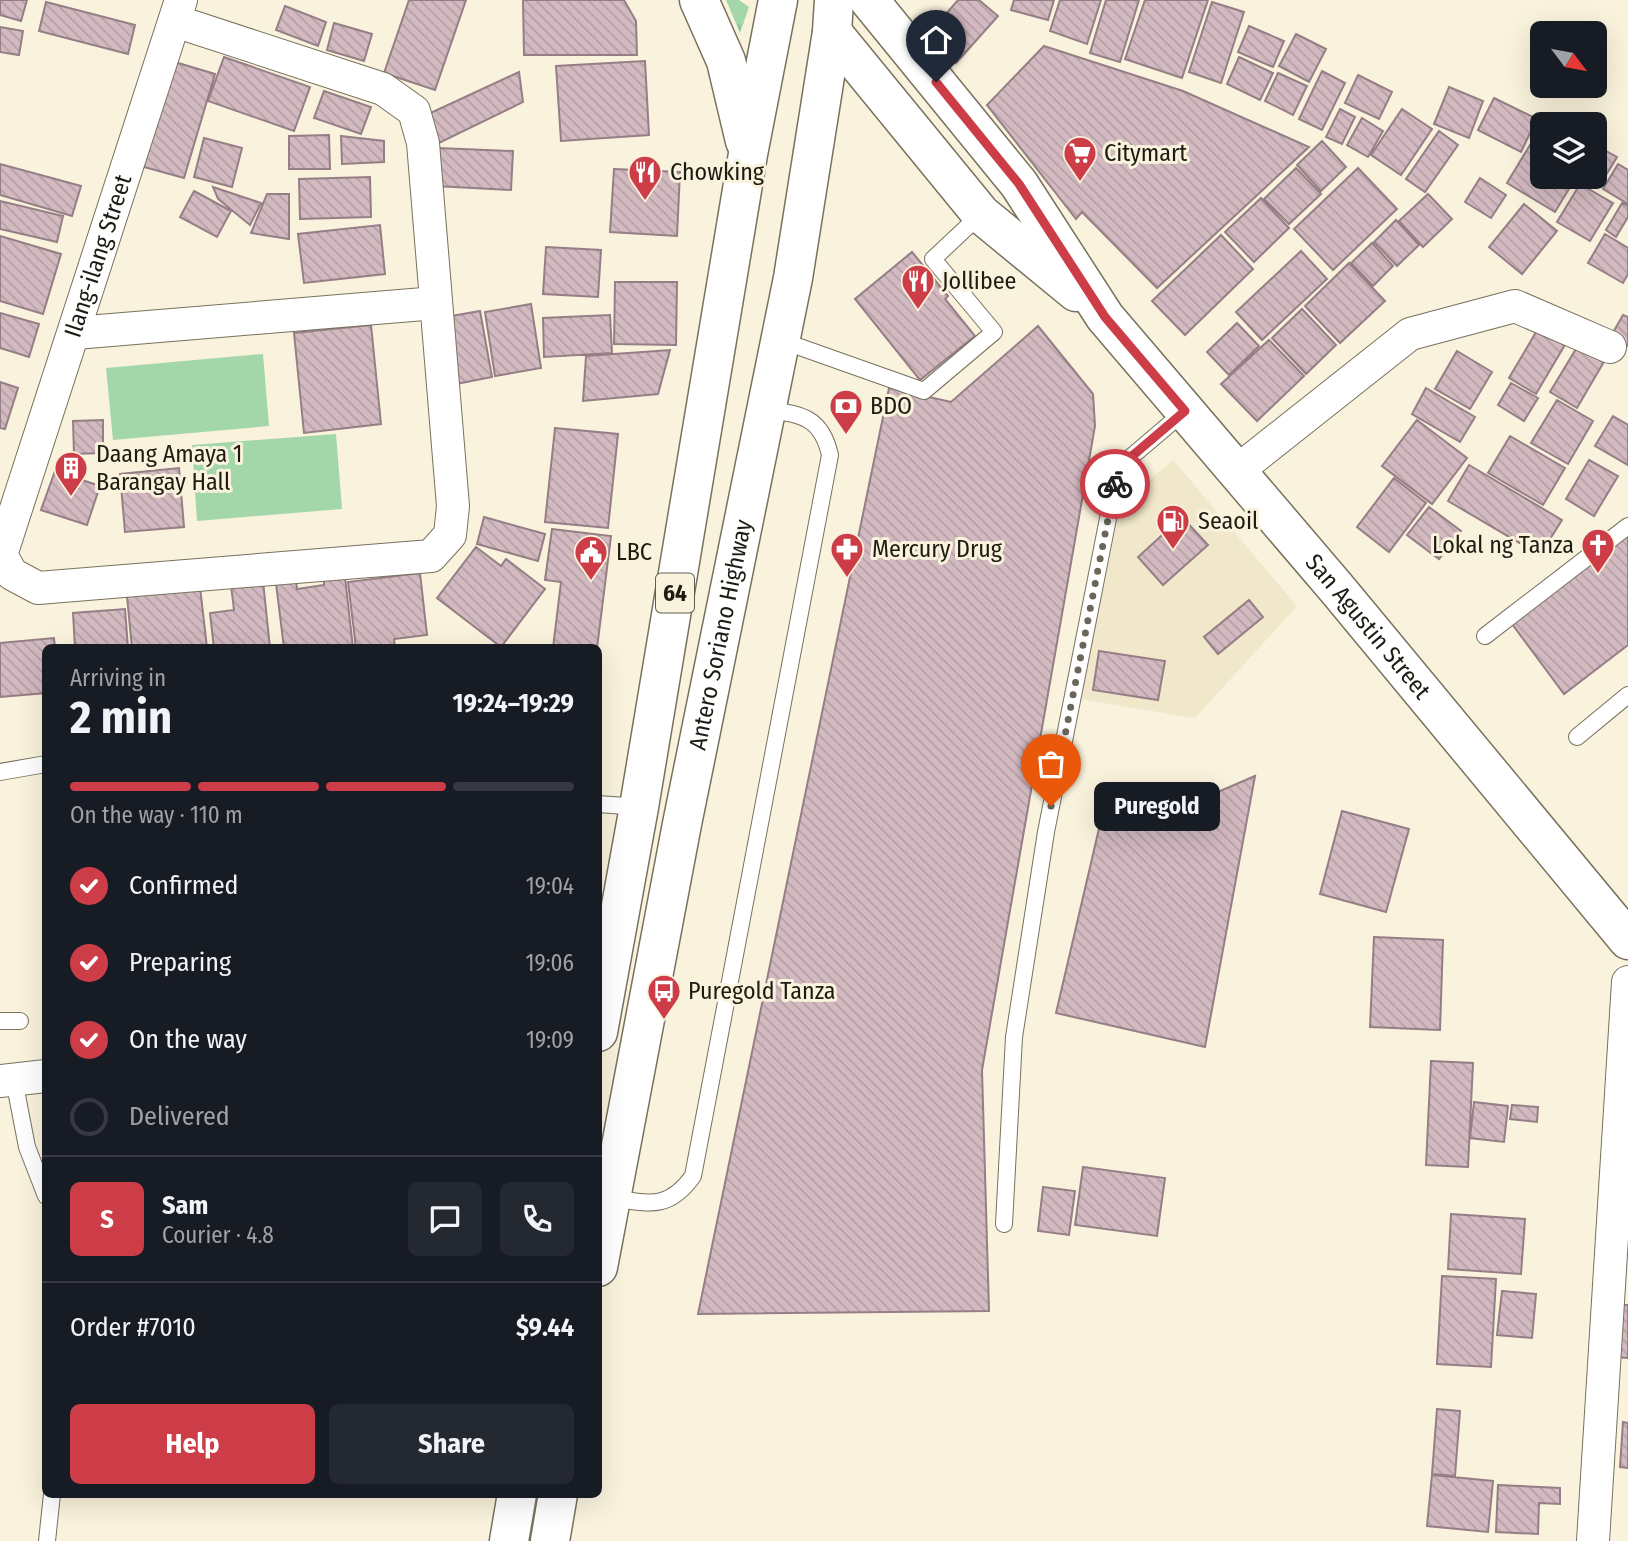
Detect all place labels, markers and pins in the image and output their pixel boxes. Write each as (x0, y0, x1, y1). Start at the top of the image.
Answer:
pin (906, 10, 966, 82)
supermarket icon: Citymart (1061, 134, 1099, 183)
place label: Citymart (1104, 139, 1187, 167)
restaurant icon: Chowking (626, 153, 664, 202)
place label: Chowking (670, 158, 765, 186)
restaurant icon: Jollibee (899, 262, 937, 311)
place label: Jollibee (942, 267, 1016, 295)
bank icon: BDO (827, 387, 865, 436)
place label: BDO (870, 392, 912, 420)
place label: Daang Amaya 1 Barangay Hall (96, 440, 242, 496)
building icon: Daang Amaya 1 Barangay Hall (52, 449, 90, 498)
fuel station icon: Seaoil (1154, 502, 1192, 551)
place label: Seaoil (1198, 507, 1258, 535)
church icon: Lokal ng Tanza (1579, 526, 1617, 575)
pharmacy icon: Mercury Drug (828, 530, 866, 579)
place label: Lokal ng Tanza (1432, 531, 1574, 559)
public building icon: LBC (572, 533, 610, 582)
place label: Mercury Drug (872, 535, 1003, 563)
place label: LBC (616, 538, 652, 566)
pin (1021, 734, 1081, 806)
callout: Puregold (1093, 782, 1219, 830)
bus stop icon: Puregold Tanza (645, 972, 683, 1021)
place label: Puregold Tanza (688, 977, 836, 1005)

